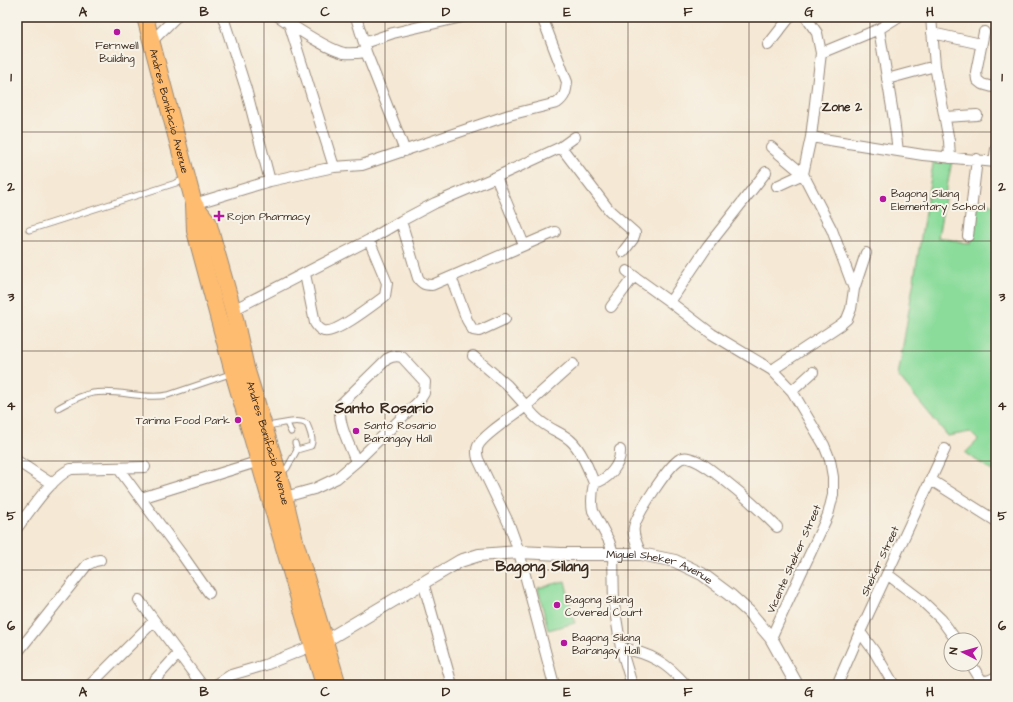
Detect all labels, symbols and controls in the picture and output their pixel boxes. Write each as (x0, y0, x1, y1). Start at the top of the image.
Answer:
text: A (79, 3, 88, 21)
text: B (199, 3, 209, 21)
text: C (320, 3, 330, 21)
text: D (442, 3, 451, 21)
text: E (563, 3, 571, 21)
text: F (683, 3, 693, 21)
text: G (804, 3, 814, 21)
text: H (926, 3, 934, 21)
marker: Fernwell Building (112, 27, 122, 37)
place label: Fernwell Building (95, 38, 139, 67)
street label: Andres Bonifacio Avenue (146, 47, 193, 175)
text: 1 (10, 68, 12, 86)
text: 1 (1001, 68, 1003, 86)
district label: Zone 2 (822, 99, 862, 116)
text: 2 (6, 178, 15, 196)
text: 2 (997, 178, 1006, 196)
place label: Bagong Silang Elementary School (891, 186, 986, 215)
marker: Bagong Silang Elementary School (878, 194, 888, 204)
place label: Rojon Pharmacy (227, 209, 310, 225)
marker: Rojon Pharmacy (214, 211, 224, 221)
text: 3 (7, 288, 15, 306)
text: 3 (998, 288, 1006, 306)
street label: Andres Bonifacio Avenue (243, 379, 293, 506)
text: 4 (7, 397, 16, 415)
text: 4 (998, 397, 1007, 415)
district label: Santo Rosario (334, 398, 434, 419)
place label: Tarima Food Park (136, 413, 230, 428)
marker: Tarima Food Park (233, 415, 243, 425)
place label: Santo Rosario Barangay Hall (364, 418, 437, 447)
marker: Santo Rosario Barangay Hall (351, 426, 361, 436)
street label: Vicente Sheker Street (763, 502, 825, 616)
text: 5 (6, 507, 16, 525)
text: 5 (997, 507, 1007, 525)
street label: Sheker Street (857, 523, 903, 598)
street label: Miguel Sheker Avenue (606, 547, 716, 587)
district label: Bagong Silang (496, 556, 589, 579)
place label: Bagong Silang Covered Court (565, 592, 643, 620)
marker: Bagong Silang Covered Court (552, 600, 562, 610)
text: 6 (7, 617, 16, 635)
text: 6 (998, 617, 1007, 635)
place label: Bagong Silang Barangay Hall (572, 630, 640, 659)
north arrow (943, 632, 983, 672)
marker: Bagong Silang Barangay Hall (559, 638, 569, 648)
text: N (946, 647, 961, 655)
text: A (79, 683, 88, 701)
text: B (199, 683, 209, 701)
text: C (320, 683, 330, 701)
text: D (442, 683, 451, 701)
text: E (563, 683, 571, 701)
text: F (683, 683, 693, 701)
text: G (804, 683, 814, 701)
text: H (926, 683, 934, 701)

